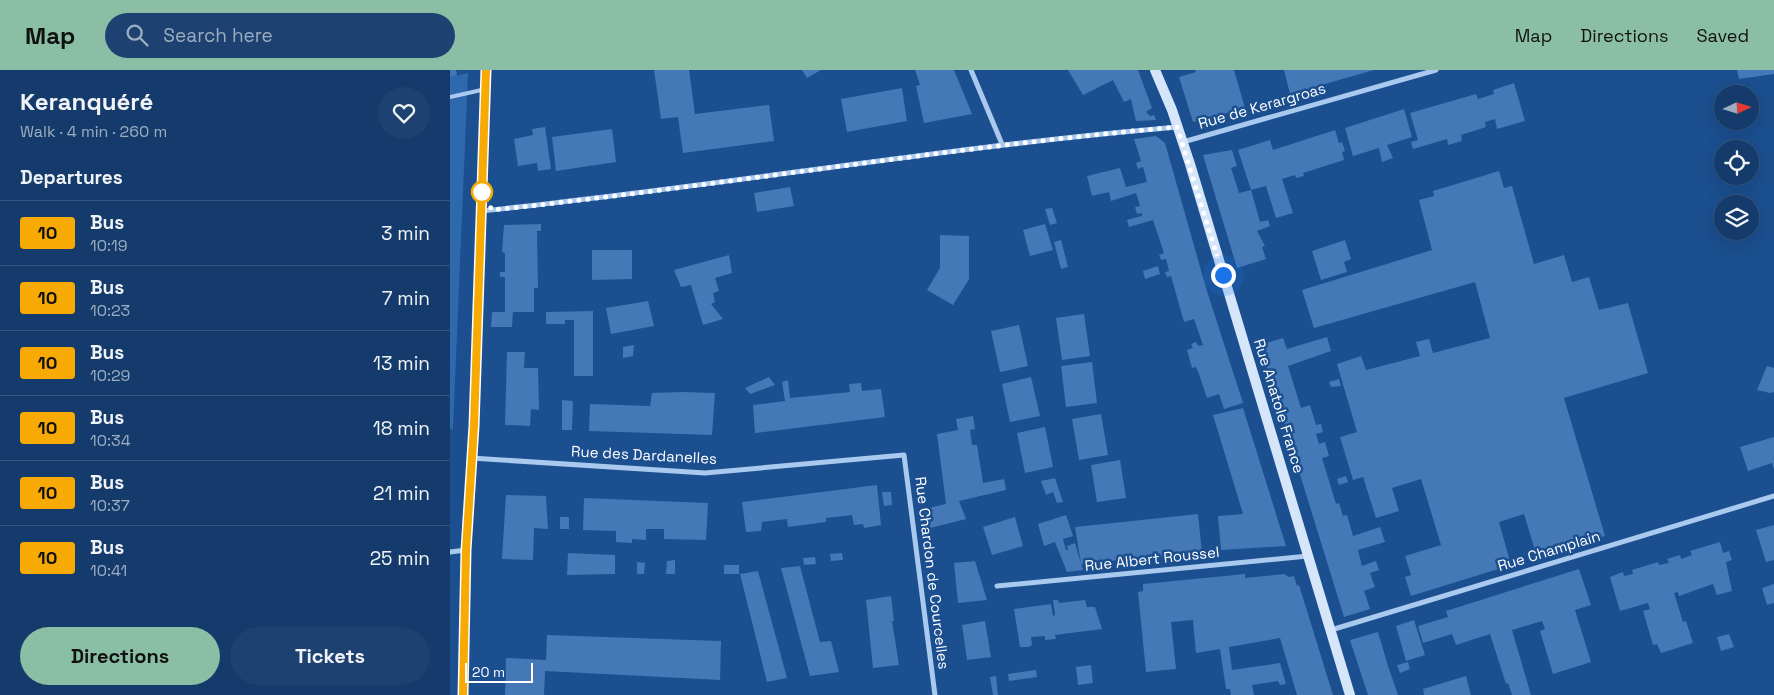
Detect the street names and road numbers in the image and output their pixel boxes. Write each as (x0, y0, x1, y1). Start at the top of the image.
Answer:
street label: Rue de Kerargroas (1196, 78, 1328, 133)
street label: Rue Anatole France (1250, 336, 1309, 475)
street label: Rue des Dardanelles (571, 441, 718, 468)
street label: Rue Chardon de Courcelles (911, 475, 954, 670)
street label: Rue Champlain (1495, 526, 1603, 575)
street label: Rue Albert Roussel (1084, 542, 1220, 575)

